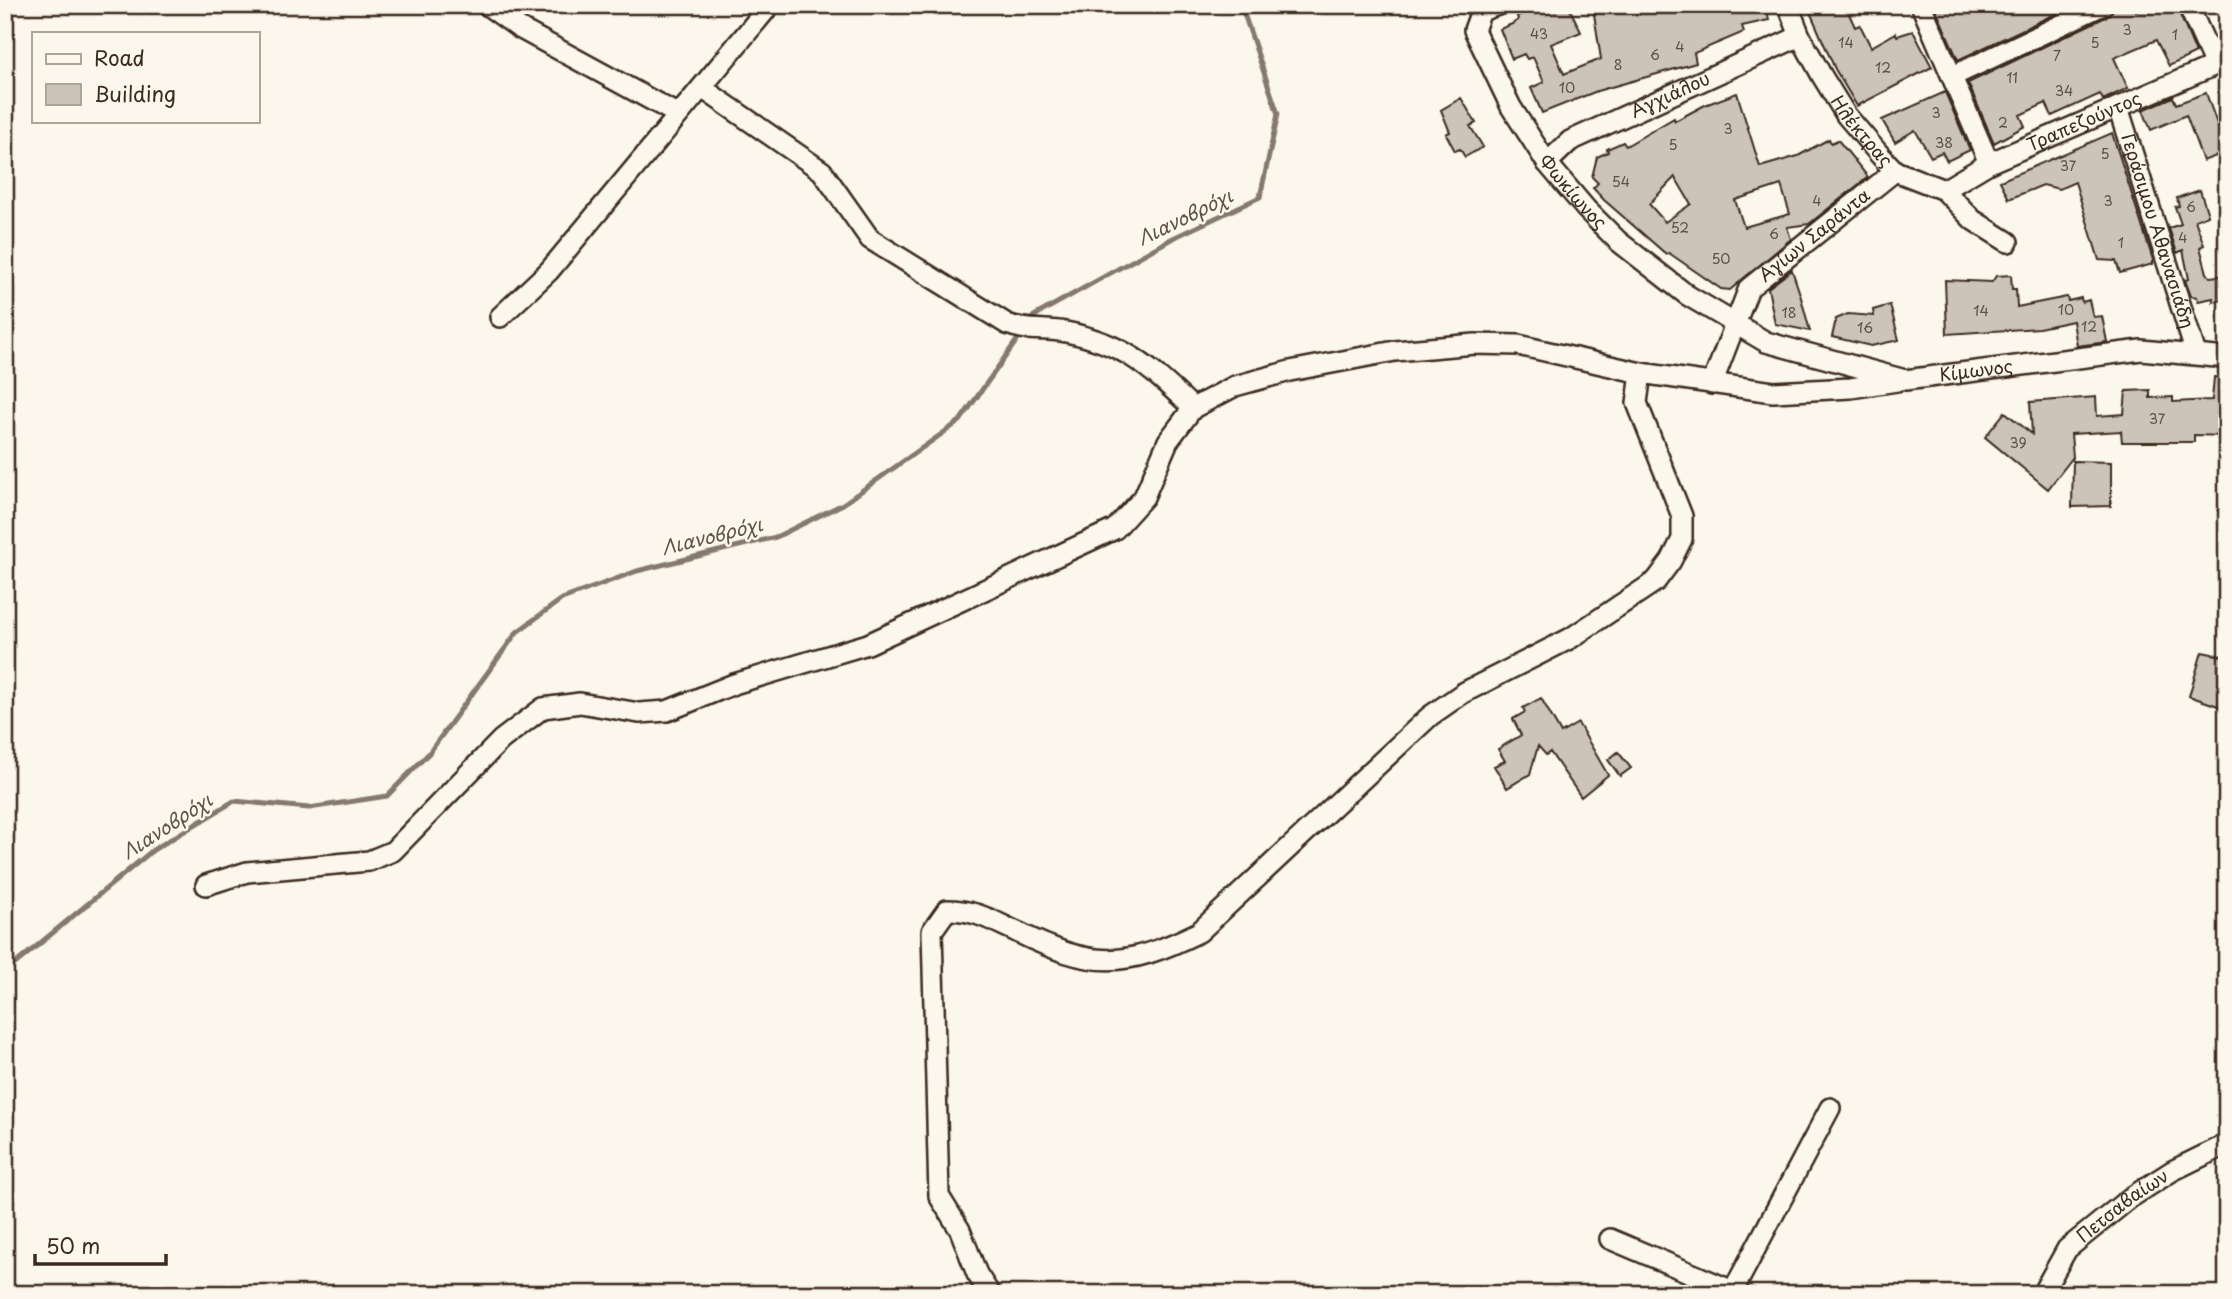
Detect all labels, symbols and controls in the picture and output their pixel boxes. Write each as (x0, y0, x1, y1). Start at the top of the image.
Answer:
house number: 3 (2122, 19, 2132, 40)
house number: 43 (1530, 23, 1548, 44)
house number: 1 (2172, 24, 2178, 45)
legend (32, 32, 259, 122)
house number: 14 (1838, 32, 1854, 53)
house number: 5 (2090, 32, 2100, 53)
house number: 4 (1675, 36, 1685, 57)
text: Road (94, 41, 145, 73)
house number: 6 (1650, 44, 1660, 65)
house number: 7 (2053, 45, 2061, 66)
house number: 8 (1614, 54, 1622, 75)
house number: 12 (1875, 57, 1891, 78)
street label: Αγχιάλου (1625, 64, 1714, 124)
house number: 11 (2006, 67, 2018, 88)
text: Building (94, 77, 176, 109)
house number: 10 (1559, 77, 1575, 98)
house number: 34 (2055, 80, 2073, 101)
street label: Τραπεζούντος (2022, 84, 2145, 157)
street label: Ηλέκτρας (1825, 90, 1900, 172)
house number: 3 (1931, 102, 1941, 123)
house number: 2 (1998, 112, 2008, 133)
house number: 3 (1723, 118, 1733, 139)
street label: Γεράσιμου Αθανασιάδη (2115, 130, 2202, 331)
house number: 38 (1935, 132, 1953, 153)
house number: 5 (1668, 134, 1678, 155)
house number: 5 (2100, 143, 2110, 164)
street label: Φωκίωνος (1533, 148, 1614, 235)
house number: 37 (2060, 155, 2077, 176)
house number: 54 (1612, 171, 1630, 192)
water label: Λιανοβρόχι (1132, 181, 1238, 251)
street label: Αγίων Σαράντα (1752, 181, 1875, 287)
house number: 4 (1812, 190, 1822, 211)
house number: 3 (2103, 190, 2113, 211)
house number: 6 (2186, 196, 2196, 217)
house number: 52 (1671, 217, 1689, 238)
house number: 6 (1769, 223, 1779, 244)
house number: 4 (2178, 227, 2188, 248)
house number: 1 (2118, 232, 2124, 253)
house number: 50 (1711, 248, 1731, 269)
house number: 10 (2058, 299, 2074, 320)
house number: 14 (1973, 300, 1989, 321)
house number: 18 (1781, 302, 1797, 323)
house number: 12 (2081, 316, 2097, 337)
house number: 16 (1857, 317, 1873, 338)
street label: Κίμωνος (1937, 351, 2014, 388)
house number: 37 (2149, 408, 2166, 429)
house number: 39 (2009, 432, 2027, 453)
water label: Λιανοβρόχι (658, 509, 766, 561)
water label: Λιανοβρόχι (116, 785, 218, 865)
street label: Πετσαβαίων (2070, 1162, 2173, 1248)
scale bar (35, 1222, 166, 1266)
text: 50 m (46, 1229, 100, 1261)

